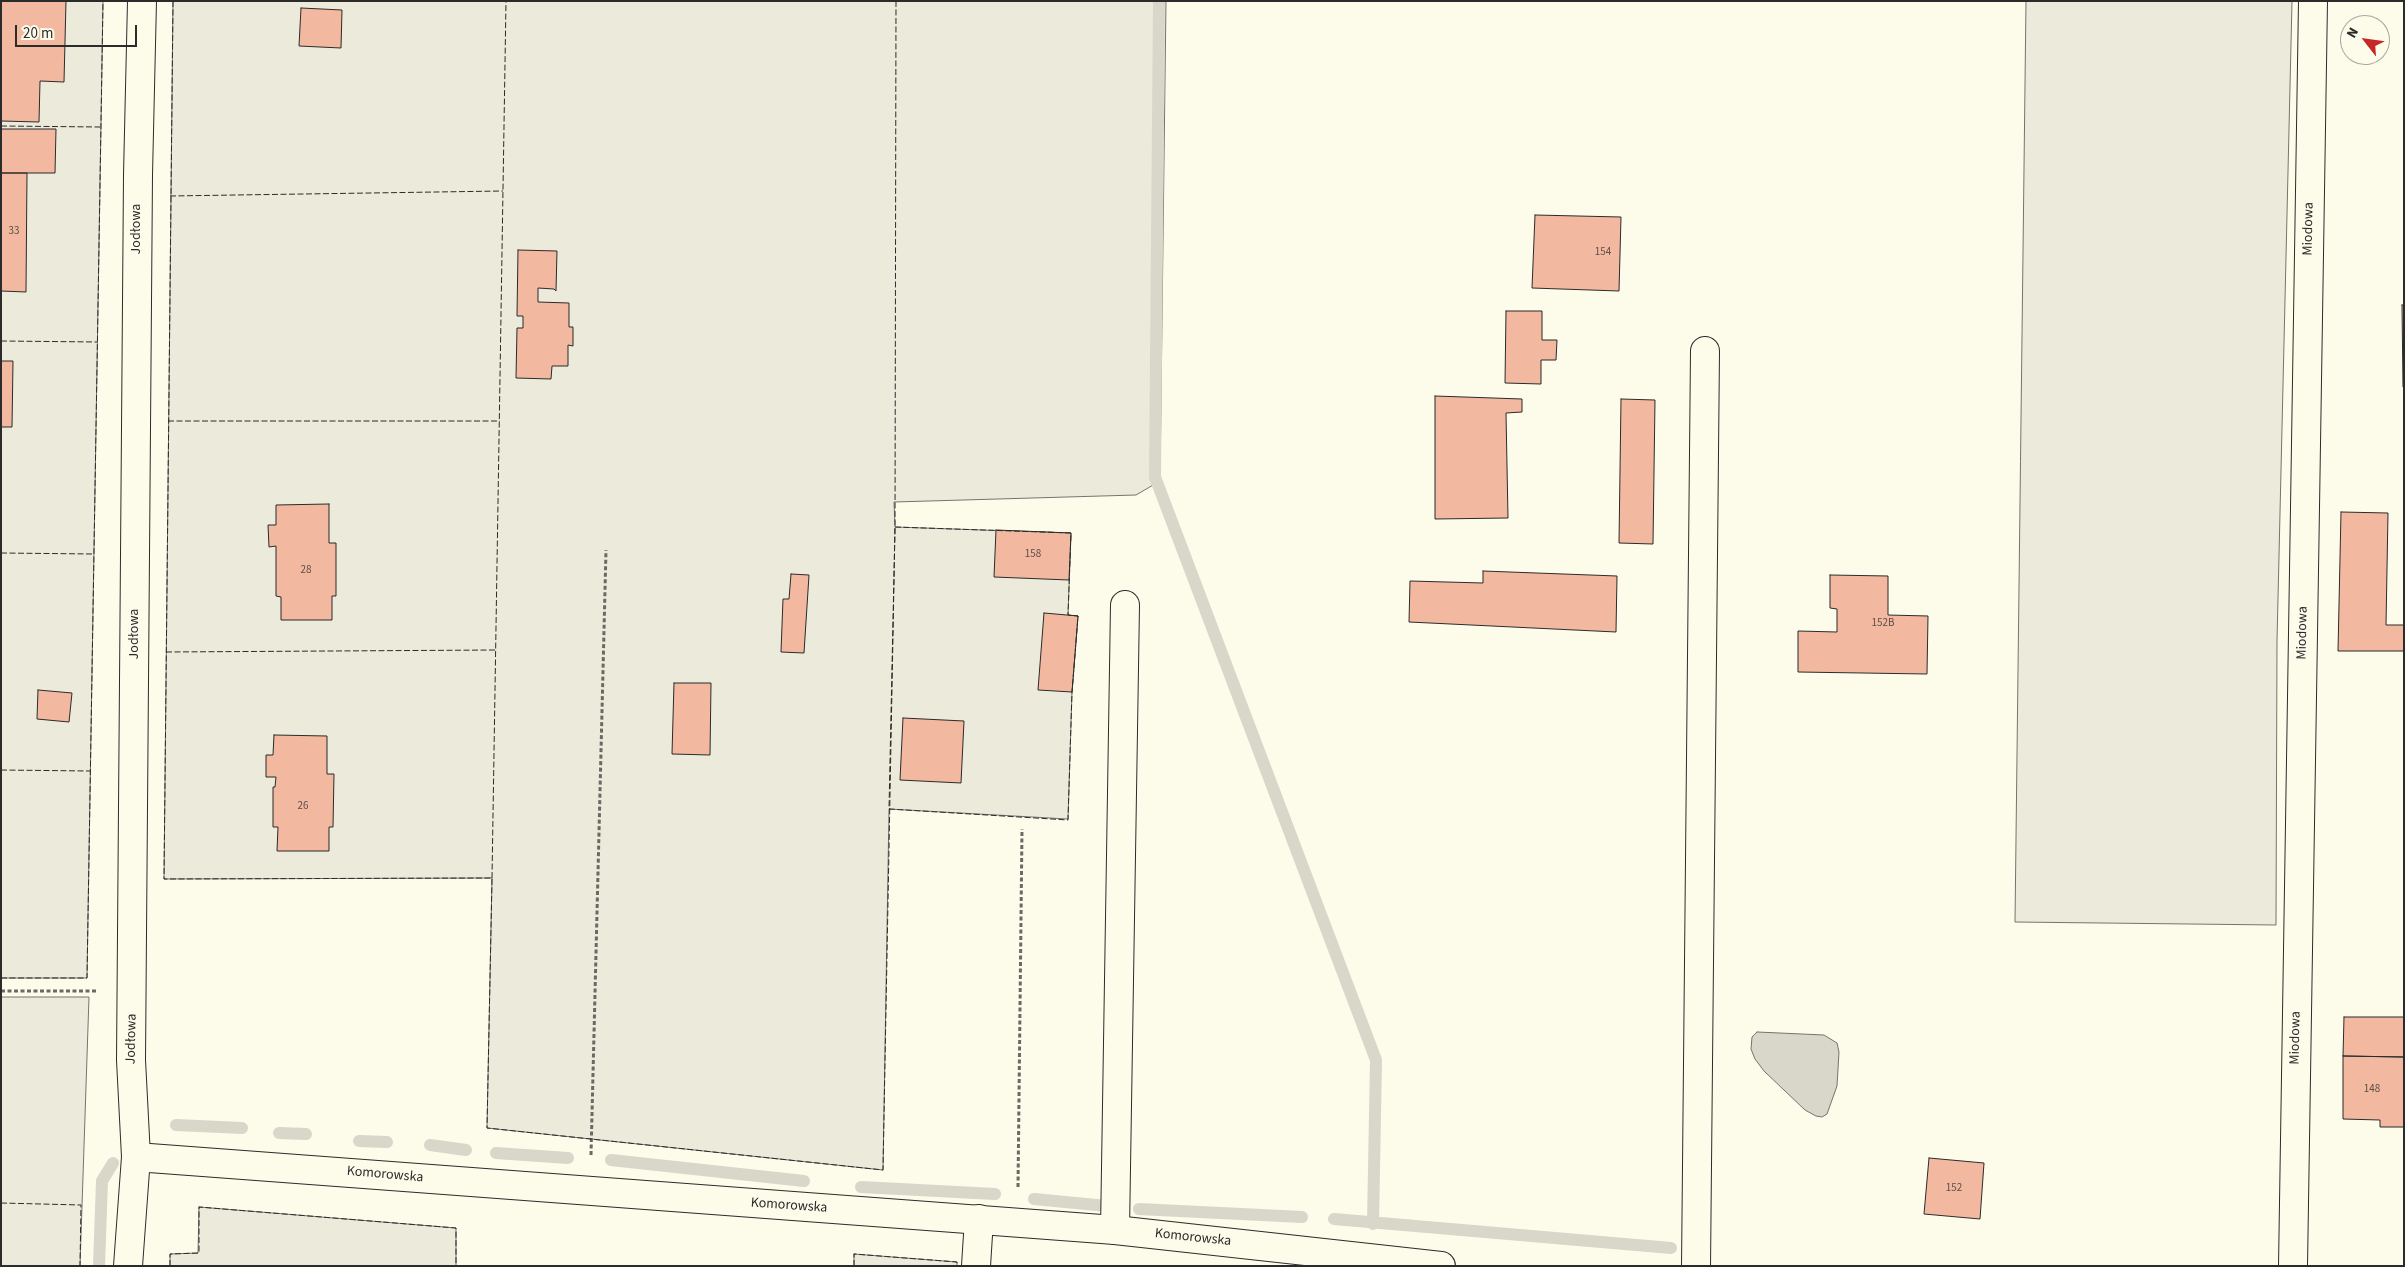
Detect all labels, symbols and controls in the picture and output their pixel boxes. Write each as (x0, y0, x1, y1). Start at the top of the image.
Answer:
scale bar (18, 15, 140, 47)
north arrow (2340, 15, 2390, 65)
text: 20 m (23, 23, 53, 44)
text: N (2342, 24, 2364, 42)
street label: Miodowa (2300, 202, 2318, 256)
street label: Jodłowa (129, 204, 145, 254)
house number: 33 (9, 225, 19, 239)
house number: 154 (1595, 246, 1611, 260)
house number: 158 (1025, 548, 1041, 562)
house number: 28 (301, 564, 311, 578)
street label: Miodowa (2294, 606, 2312, 660)
street label: Jodłowa (127, 609, 143, 659)
house number: 152B (1872, 617, 1894, 631)
house number: 26 (298, 800, 308, 814)
street label: Miodowa (2287, 1011, 2305, 1065)
street label: Jodłowa (123, 1013, 141, 1065)
house number: 148 (2364, 1083, 2380, 1097)
street label: Komorowska (346, 1163, 424, 1187)
house number: 152 (1946, 1182, 1962, 1196)
street label: Komorowska (750, 1195, 828, 1217)
street label: Komorowska (1154, 1226, 1232, 1250)

